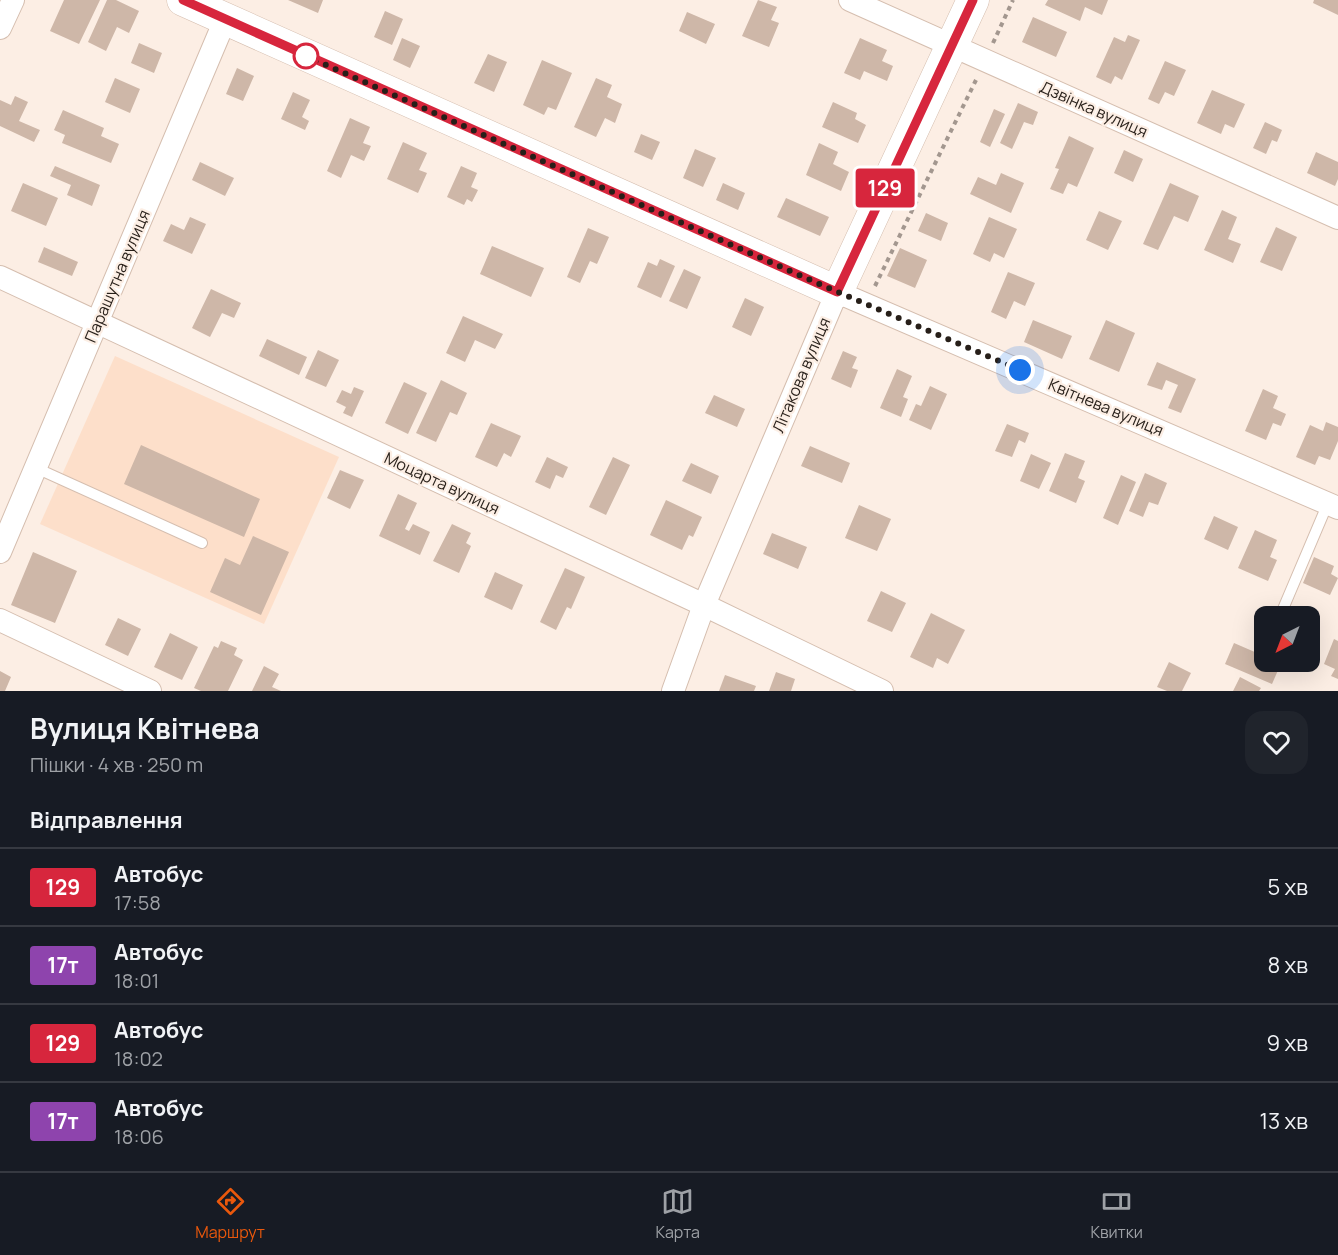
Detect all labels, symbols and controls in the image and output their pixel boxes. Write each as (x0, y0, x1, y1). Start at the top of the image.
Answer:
unlabelled marker (293, 43, 319, 69)
street label: Дзвінка вулиця (1037, 75, 1151, 143)
line badge: 129 (850, 168, 920, 207)
text: 129 (868, 174, 902, 202)
street label: Парашутна вулиця (79, 206, 155, 346)
street label: Літакова вулиця (767, 314, 835, 436)
your location (1005, 355, 1035, 385)
street label: Квітнева вулиця (1045, 373, 1167, 441)
street label: Моцарта вулиця (381, 447, 503, 519)
north arrow (1254, 606, 1320, 672)
map controls (1254, 606, 1320, 672)
text: Вулиця Квітнева (30, 709, 260, 747)
button: heart (1245, 711, 1308, 774)
text: Пішки · 4 хв · 250 m (30, 751, 203, 778)
text: Відправлення (30, 805, 183, 835)
text: Автобус (114, 859, 203, 889)
text: 5 хв (1268, 872, 1308, 902)
text: 129 (46, 873, 80, 901)
text: 17:58 (114, 889, 161, 916)
text: Автобус (114, 937, 203, 967)
text: 8 хв (1267, 950, 1308, 980)
text: 17т (47, 951, 79, 979)
text: 18:01 (114, 967, 159, 994)
text: Автобус (114, 1015, 203, 1045)
text: 9 хв (1267, 1028, 1308, 1058)
text: 129 (46, 1029, 80, 1057)
text: 18:02 (114, 1045, 163, 1072)
text: Автобус (114, 1093, 203, 1123)
text: 13 хв (1259, 1106, 1308, 1136)
text: 17т (47, 1107, 79, 1135)
text: 18:06 (114, 1123, 164, 1150)
tab: Маршрут (195, 1185, 265, 1243)
tab: Карта (655, 1185, 700, 1243)
tab: Квитки (1090, 1185, 1143, 1243)

